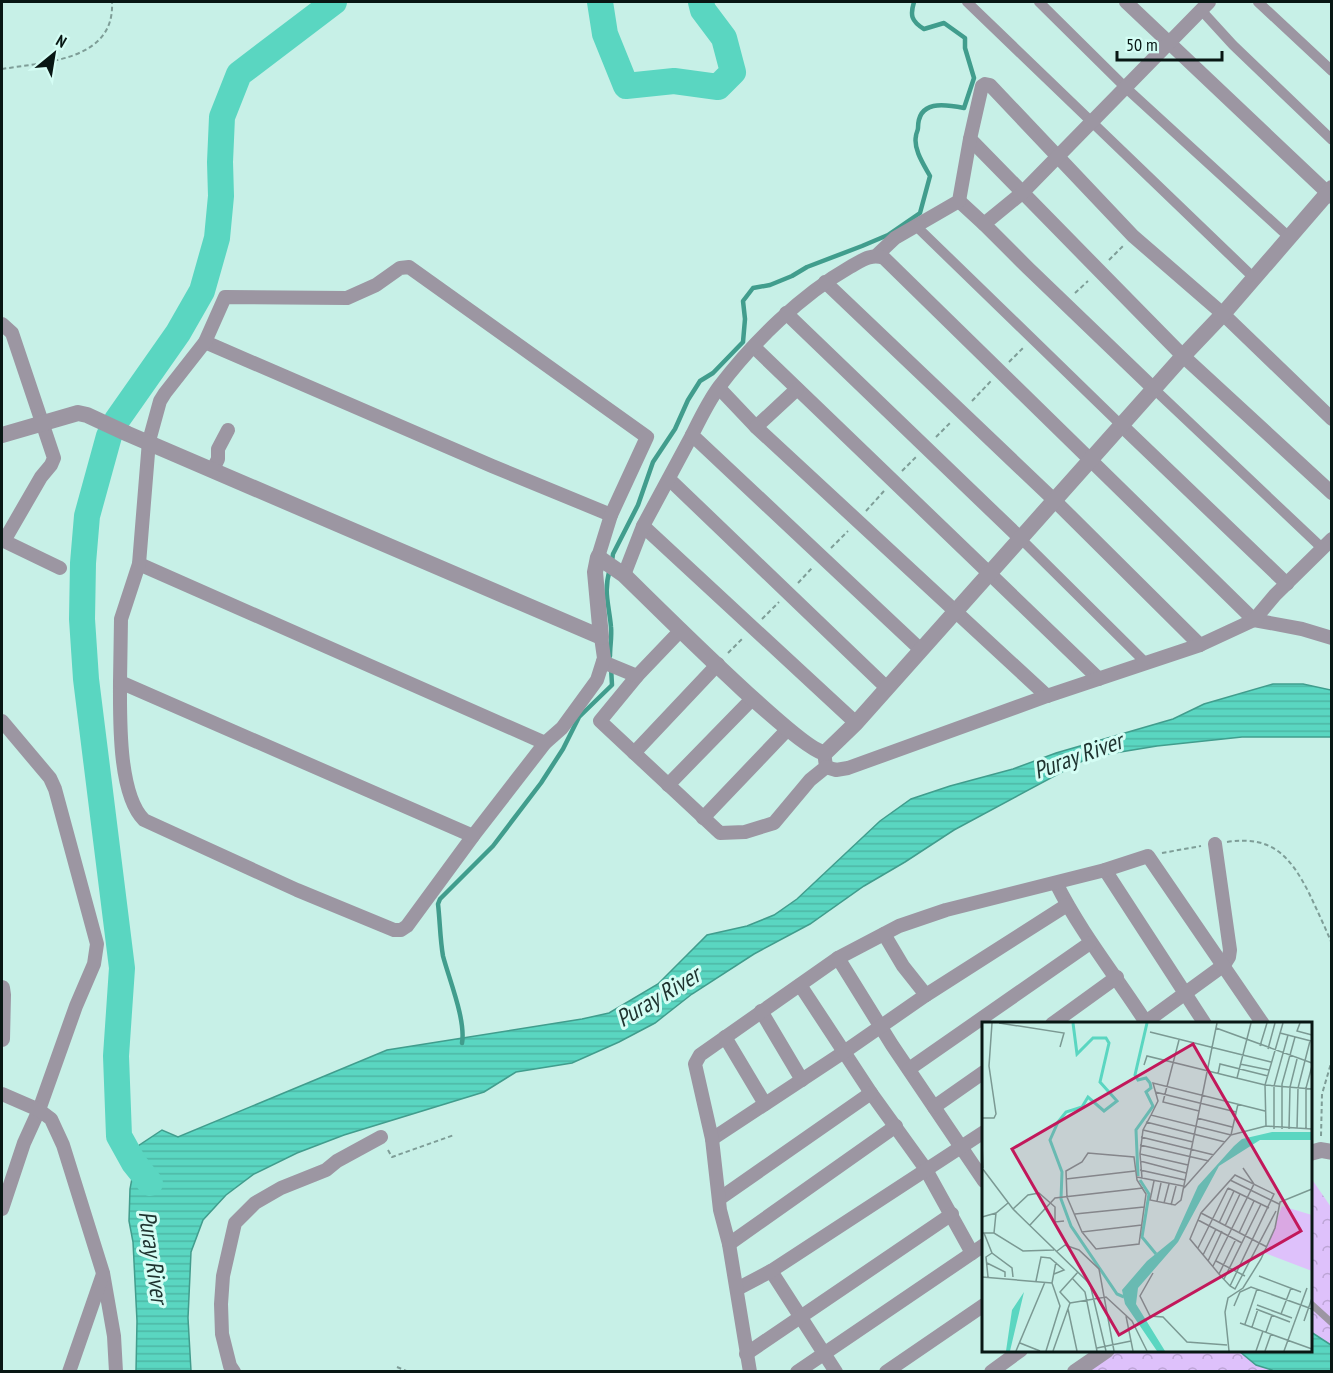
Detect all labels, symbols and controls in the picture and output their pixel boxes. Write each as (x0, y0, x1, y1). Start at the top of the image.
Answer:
north arrow (24, 24, 84, 84)
scale bar (1117, 24, 1222, 62)
text: N (53, 30, 70, 52)
text: 50 m (1126, 33, 1158, 56)
water label: Puray River (1029, 724, 1130, 786)
water label: Puray River (610, 958, 708, 1034)
inset map (982, 1022, 1312, 1352)
water label: Puray River (132, 1209, 176, 1308)

